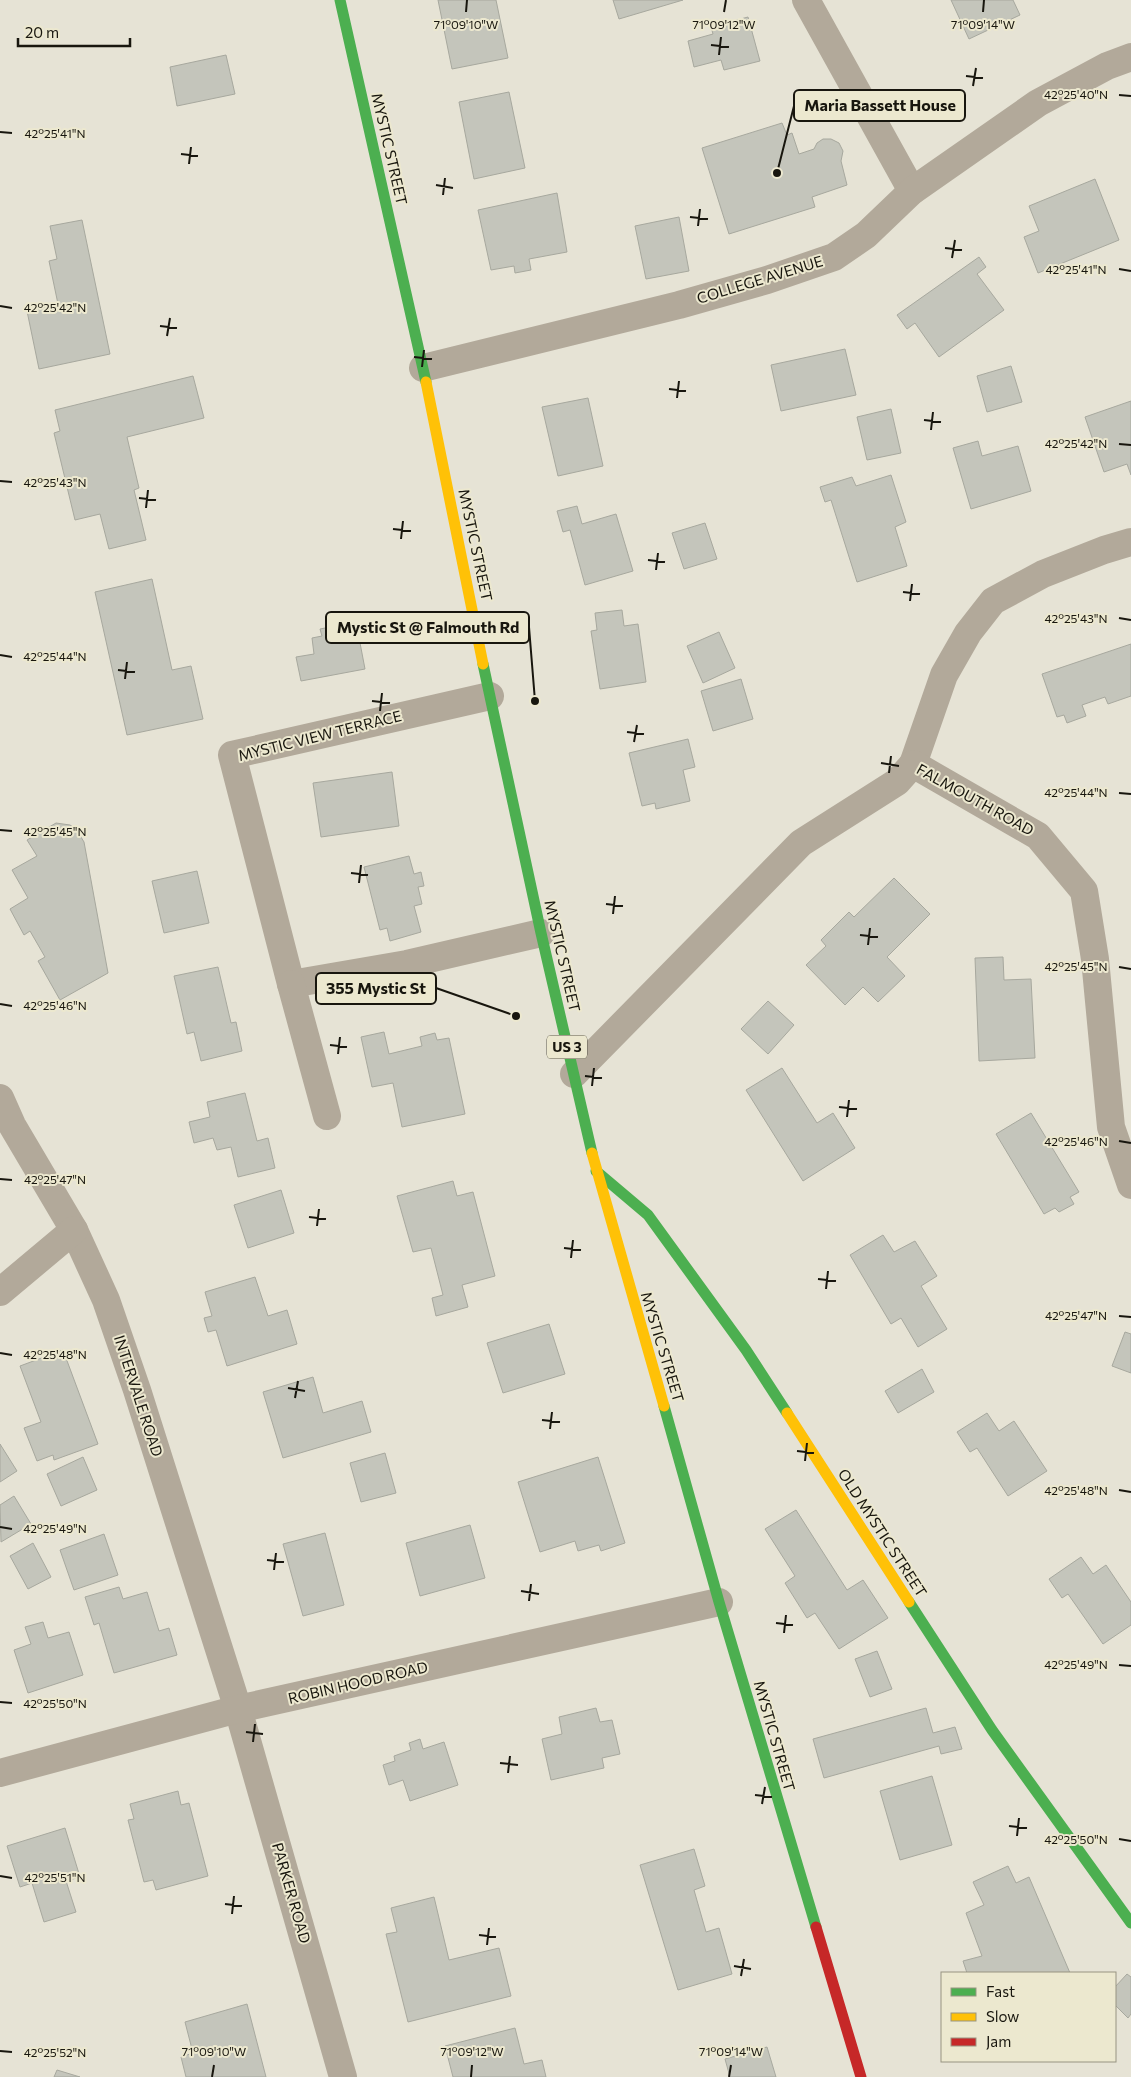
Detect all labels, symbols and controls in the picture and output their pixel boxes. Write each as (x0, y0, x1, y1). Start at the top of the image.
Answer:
scale bar (18, 15, 130, 47)
text: 71°09'10"W (434, 17, 498, 31)
text: 71°09'12"W (692, 17, 756, 31)
text: 71°09'14"W (951, 17, 1015, 31)
text: 20 m (25, 23, 59, 41)
text: 42°25'40"N (1044, 87, 1108, 101)
callout: Maria Bassett House (794, 90, 965, 121)
street label: MYSTIC STREET (368, 91, 412, 207)
text: Maria Bassett House (804, 95, 956, 114)
text: 42°25'41"N (25, 126, 85, 140)
street label: COLLEGE AVENUE (694, 251, 825, 307)
text: 42°25'41"N (1046, 262, 1106, 276)
text: 42°25'42"N (24, 300, 86, 314)
text: 42°25'42"N (1045, 436, 1107, 450)
text: 42°25'43"N (24, 475, 86, 489)
street label: MYSTIC STREET (455, 487, 497, 603)
text: 42°25'43"N (1045, 611, 1107, 625)
callout: Mystic St @ Falmouth Rd (326, 612, 529, 643)
text: Mystic St @ Falmouth Rd (337, 617, 519, 636)
text: 42°25'44"N (23, 649, 87, 663)
street label: MYSTIC VIEW TERRACE (236, 706, 403, 764)
street label: FALMOUTH ROAD (914, 759, 1037, 839)
text: 42°25'44"N (1044, 785, 1108, 799)
text: 42°25'45"N (24, 824, 87, 838)
street label: MYSTIC STREET (541, 898, 585, 1014)
text: 42°25'45"N (1045, 959, 1108, 973)
callout: 355 Mystic St (316, 973, 436, 1004)
text: 355 Mystic St (326, 978, 426, 997)
text: 42°25'46"N (23, 998, 87, 1012)
road number: US 3 (547, 1036, 587, 1058)
text: 42°25'46"N (1044, 1134, 1108, 1148)
text: 42°25'47"N (24, 1172, 86, 1186)
street label: MYSTIC STREET (638, 1289, 688, 1404)
text: 42°25'47"N (1045, 1308, 1107, 1322)
street label: INTERVALE ROAD (111, 1333, 167, 1459)
text: 42°25'48"N (23, 1347, 87, 1361)
street label: OLD MYSTIC STREET (835, 1465, 931, 1600)
text: 42°25'48"N (1044, 1483, 1108, 1497)
text: 42°25'49"N (23, 1521, 87, 1535)
street label: ROBIN HOOD ROAD (286, 1657, 429, 1707)
text: 42°25'49"N (1044, 1657, 1108, 1671)
street label: MYSTIC STREET (751, 1678, 799, 1793)
text: 42°25'50"N (23, 1696, 87, 1710)
text: 42°25'50"N (1044, 1832, 1108, 1846)
street label: PARKER ROAD (269, 1840, 315, 1945)
text: 42°25'51"N (25, 1870, 85, 1884)
legend (941, 1972, 1116, 2062)
text: Fast (986, 1982, 1015, 2000)
text: Slow (986, 2007, 1019, 2025)
text: Jam (986, 2032, 1011, 2050)
text: 71°09'10"W (182, 2044, 246, 2058)
text: 71°09'12"W (440, 2044, 504, 2058)
text: 71°09'14"W (699, 2044, 763, 2058)
text: 42°25'52"N (24, 2045, 86, 2059)

